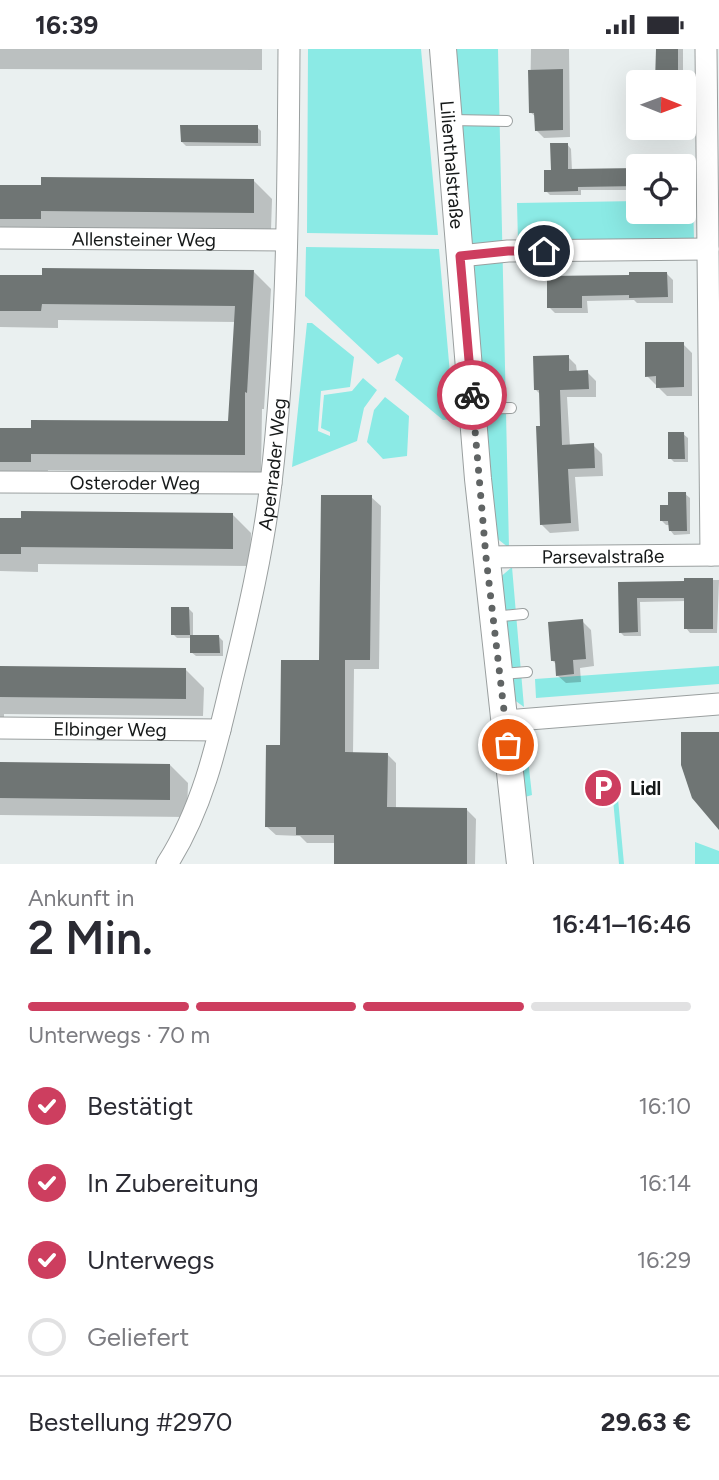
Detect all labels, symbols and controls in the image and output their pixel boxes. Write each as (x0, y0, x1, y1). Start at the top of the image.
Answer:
text: 16:39 (35, 9, 98, 41)
north arrow (626, 70, 696, 140)
map controls (626, 70, 696, 224)
street label: Lilienthalstraße (435, 100, 469, 230)
button: locate (626, 154, 696, 224)
pin (514, 221, 574, 281)
street label: Allensteiner Weg (72, 228, 216, 252)
icon: home (525, 232, 563, 270)
courier (437, 360, 507, 430)
icon: bike (453, 376, 491, 414)
street label: Apenrader Weg (253, 397, 291, 532)
street label: Osteroder Weg (70, 471, 200, 495)
street label: Parsevalstraße (542, 544, 664, 569)
pin (478, 715, 538, 775)
street label: Elbinger Weg (53, 717, 167, 742)
icon: bag (489, 726, 527, 764)
parking icon: Lidl (582, 767, 624, 809)
place label: Lidl (630, 777, 661, 800)
text: Ankunft in (28, 884, 134, 912)
text: 16:41–16:46 (552, 908, 691, 940)
text: 2 Min. (28, 910, 153, 966)
text: Unterwegs · 70 m (28, 1021, 210, 1049)
icon: check (28, 1087, 66, 1125)
text: Bestätigt (87, 1090, 193, 1122)
text: 16:10 (638, 1092, 691, 1120)
icon: check (28, 1164, 66, 1202)
text: In Zubereitung (87, 1167, 259, 1199)
text: 16:14 (639, 1169, 691, 1197)
icon: check (28, 1241, 66, 1279)
text: Unterwegs (87, 1244, 214, 1276)
text: 16:29 (637, 1246, 691, 1274)
text: Geliefert (87, 1321, 189, 1353)
text: Bestellung #2970 (28, 1406, 233, 1438)
text: 29.63 € (601, 1406, 691, 1438)

